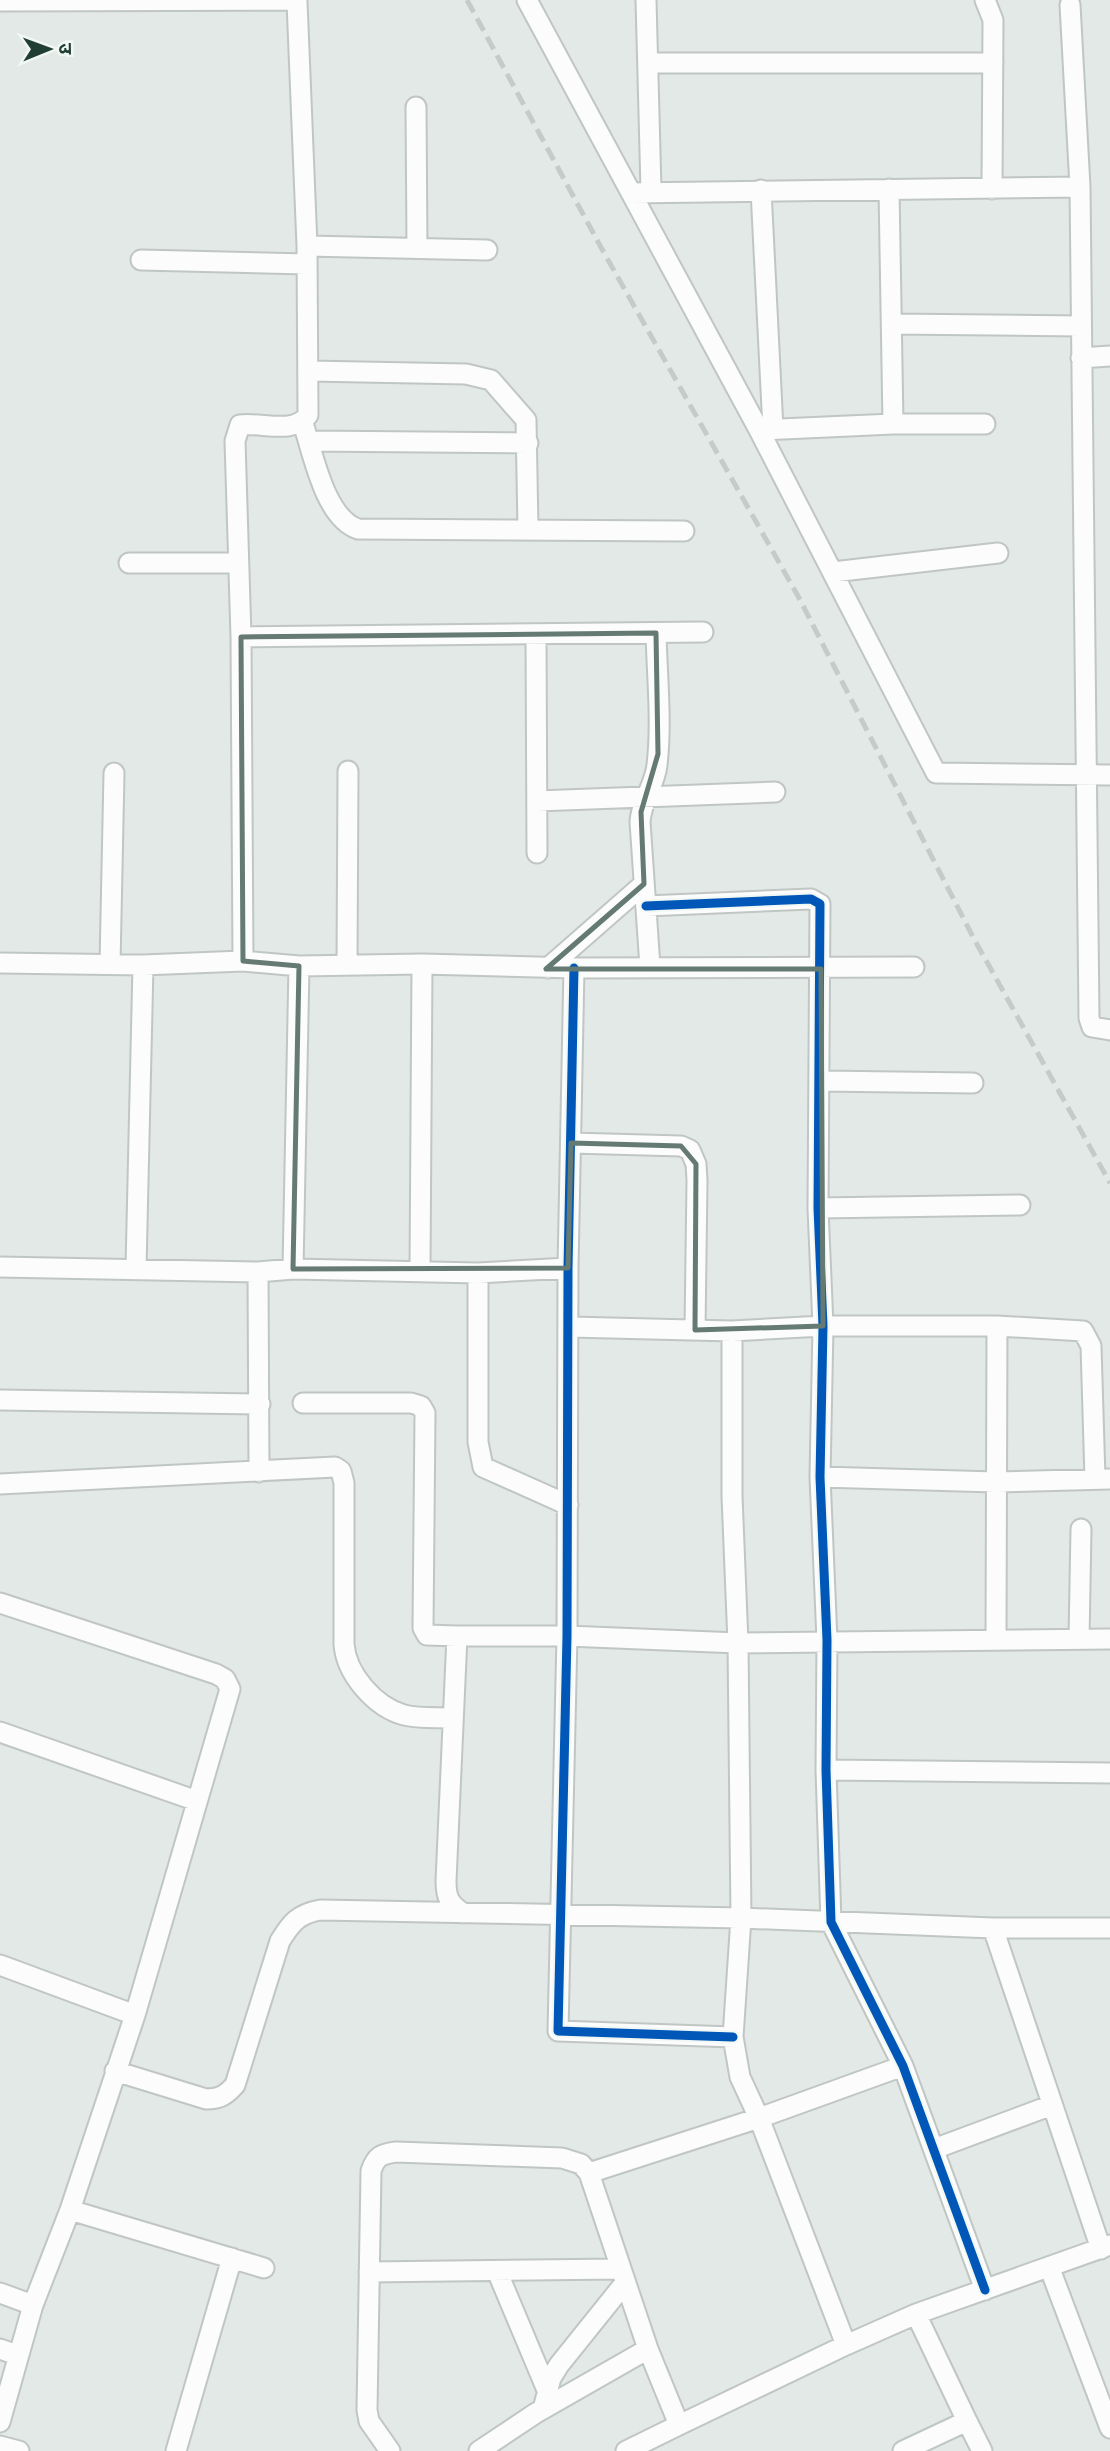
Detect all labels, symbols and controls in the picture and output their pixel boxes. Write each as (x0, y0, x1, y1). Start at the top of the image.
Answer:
north arrow (14, 14, 84, 84)
text: उ (54, 43, 78, 55)

